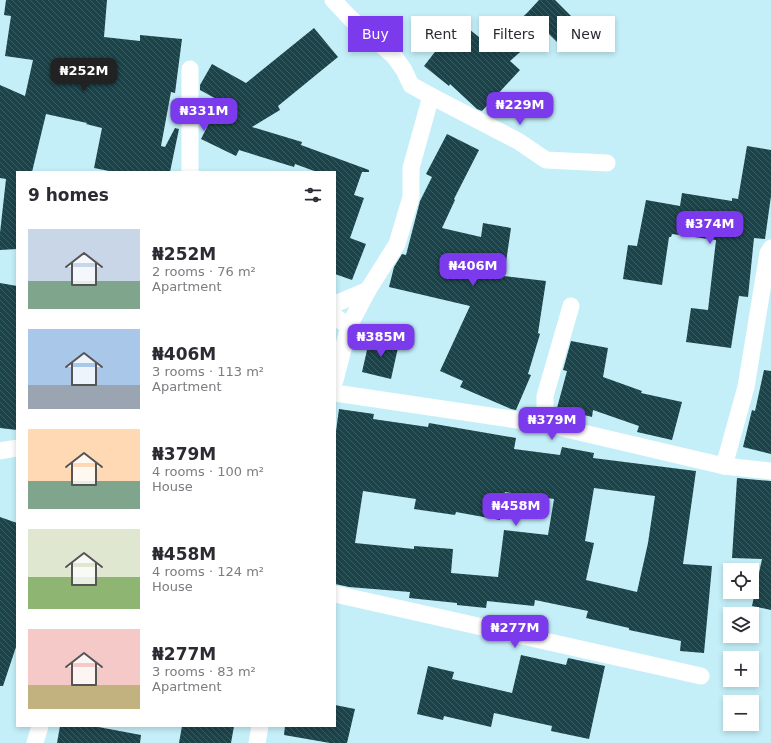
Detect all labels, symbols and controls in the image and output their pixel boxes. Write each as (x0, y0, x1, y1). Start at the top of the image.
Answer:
chip: Buy (348, 16, 403, 52)
chip: Rent (411, 16, 471, 52)
chip: Filters (479, 16, 549, 52)
chip: New (557, 16, 615, 52)
pin: ₦252M (56, 58, 112, 92)
text: ₦252M (59, 63, 109, 78)
pin: ₦229M (492, 92, 548, 126)
text: ₦229M (495, 97, 545, 112)
pin: ₦331M (176, 98, 232, 132)
text: ₦331M (179, 103, 229, 118)
icon: filters (302, 184, 324, 206)
text: 9 homes (28, 185, 109, 205)
pin: ₦374M (682, 211, 738, 245)
text: ₦374M (685, 216, 735, 231)
text: ₦252M (152, 244, 216, 264)
icon: home (60, 245, 108, 293)
pin: ₦406M (445, 253, 501, 287)
text: ₦406M (448, 258, 498, 273)
text: 2 rooms · 76 m² (152, 264, 256, 279)
text: Apartment (152, 279, 222, 294)
pin: ₦385M (353, 324, 409, 358)
text: ₦385M (356, 329, 406, 344)
text: ₦406M (152, 344, 216, 364)
icon: home (60, 345, 108, 393)
text: 3 rooms · 113 m² (152, 364, 264, 379)
text: Apartment (152, 379, 222, 394)
pin: ₦379M (524, 407, 580, 441)
text: ₦379M (527, 412, 577, 427)
text: ₦379M (152, 444, 216, 464)
icon: home (60, 445, 108, 493)
text: 4 rooms · 100 m² (152, 464, 264, 479)
text: House (152, 479, 193, 494)
pin: ₦458M (488, 493, 544, 527)
text: ₦458M (491, 498, 541, 513)
text: ₦458M (152, 544, 216, 564)
icon: home (60, 545, 108, 593)
map controls (723, 563, 759, 731)
button: locate (723, 563, 759, 599)
text: 4 rooms · 124 m² (152, 564, 264, 579)
text: House (152, 579, 193, 594)
button: layers (723, 607, 759, 643)
pin: ₦277M (487, 615, 543, 649)
text: ₦277M (490, 620, 540, 635)
text: ₦277M (152, 644, 216, 664)
icon: home (60, 645, 108, 693)
button: + (723, 651, 759, 687)
text: 3 rooms · 83 m² (152, 664, 256, 679)
text: Apartment (152, 679, 222, 694)
button: − (723, 695, 759, 731)

